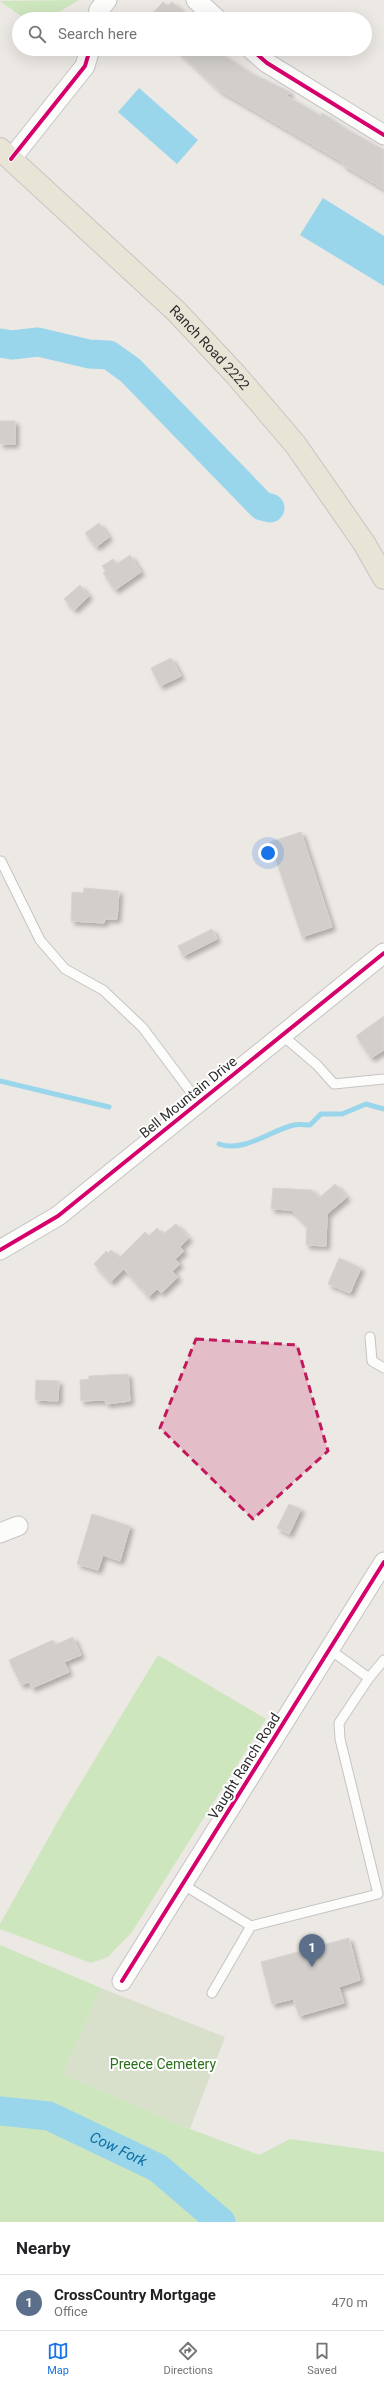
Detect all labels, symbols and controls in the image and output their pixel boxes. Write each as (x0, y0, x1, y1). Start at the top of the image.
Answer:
search box (12, 12, 372, 56)
icon: search (26, 23, 48, 45)
text: Search here (58, 25, 137, 43)
street label: Ranch Road 2222 (167, 302, 253, 393)
your location (258, 843, 278, 863)
street label: Bell Mountain Drive (136, 1053, 240, 1141)
street label: Vaught Ranch Road (205, 1710, 283, 1822)
pin: 1 (299, 1934, 325, 1967)
park label: Preece Cemetery (110, 2056, 216, 2072)
water label: Cow Fork (87, 2128, 150, 2171)
text: Nearby (16, 2238, 71, 2258)
text: CrossCountry Mortgage (54, 2286, 216, 2304)
text: 1 (25, 2295, 33, 2310)
text: 470 m (331, 2295, 368, 2310)
text: Office (54, 2304, 88, 2319)
tab: Map (47, 2340, 69, 2377)
tab: Directions (163, 2340, 213, 2377)
tab: Saved (307, 2340, 337, 2377)

